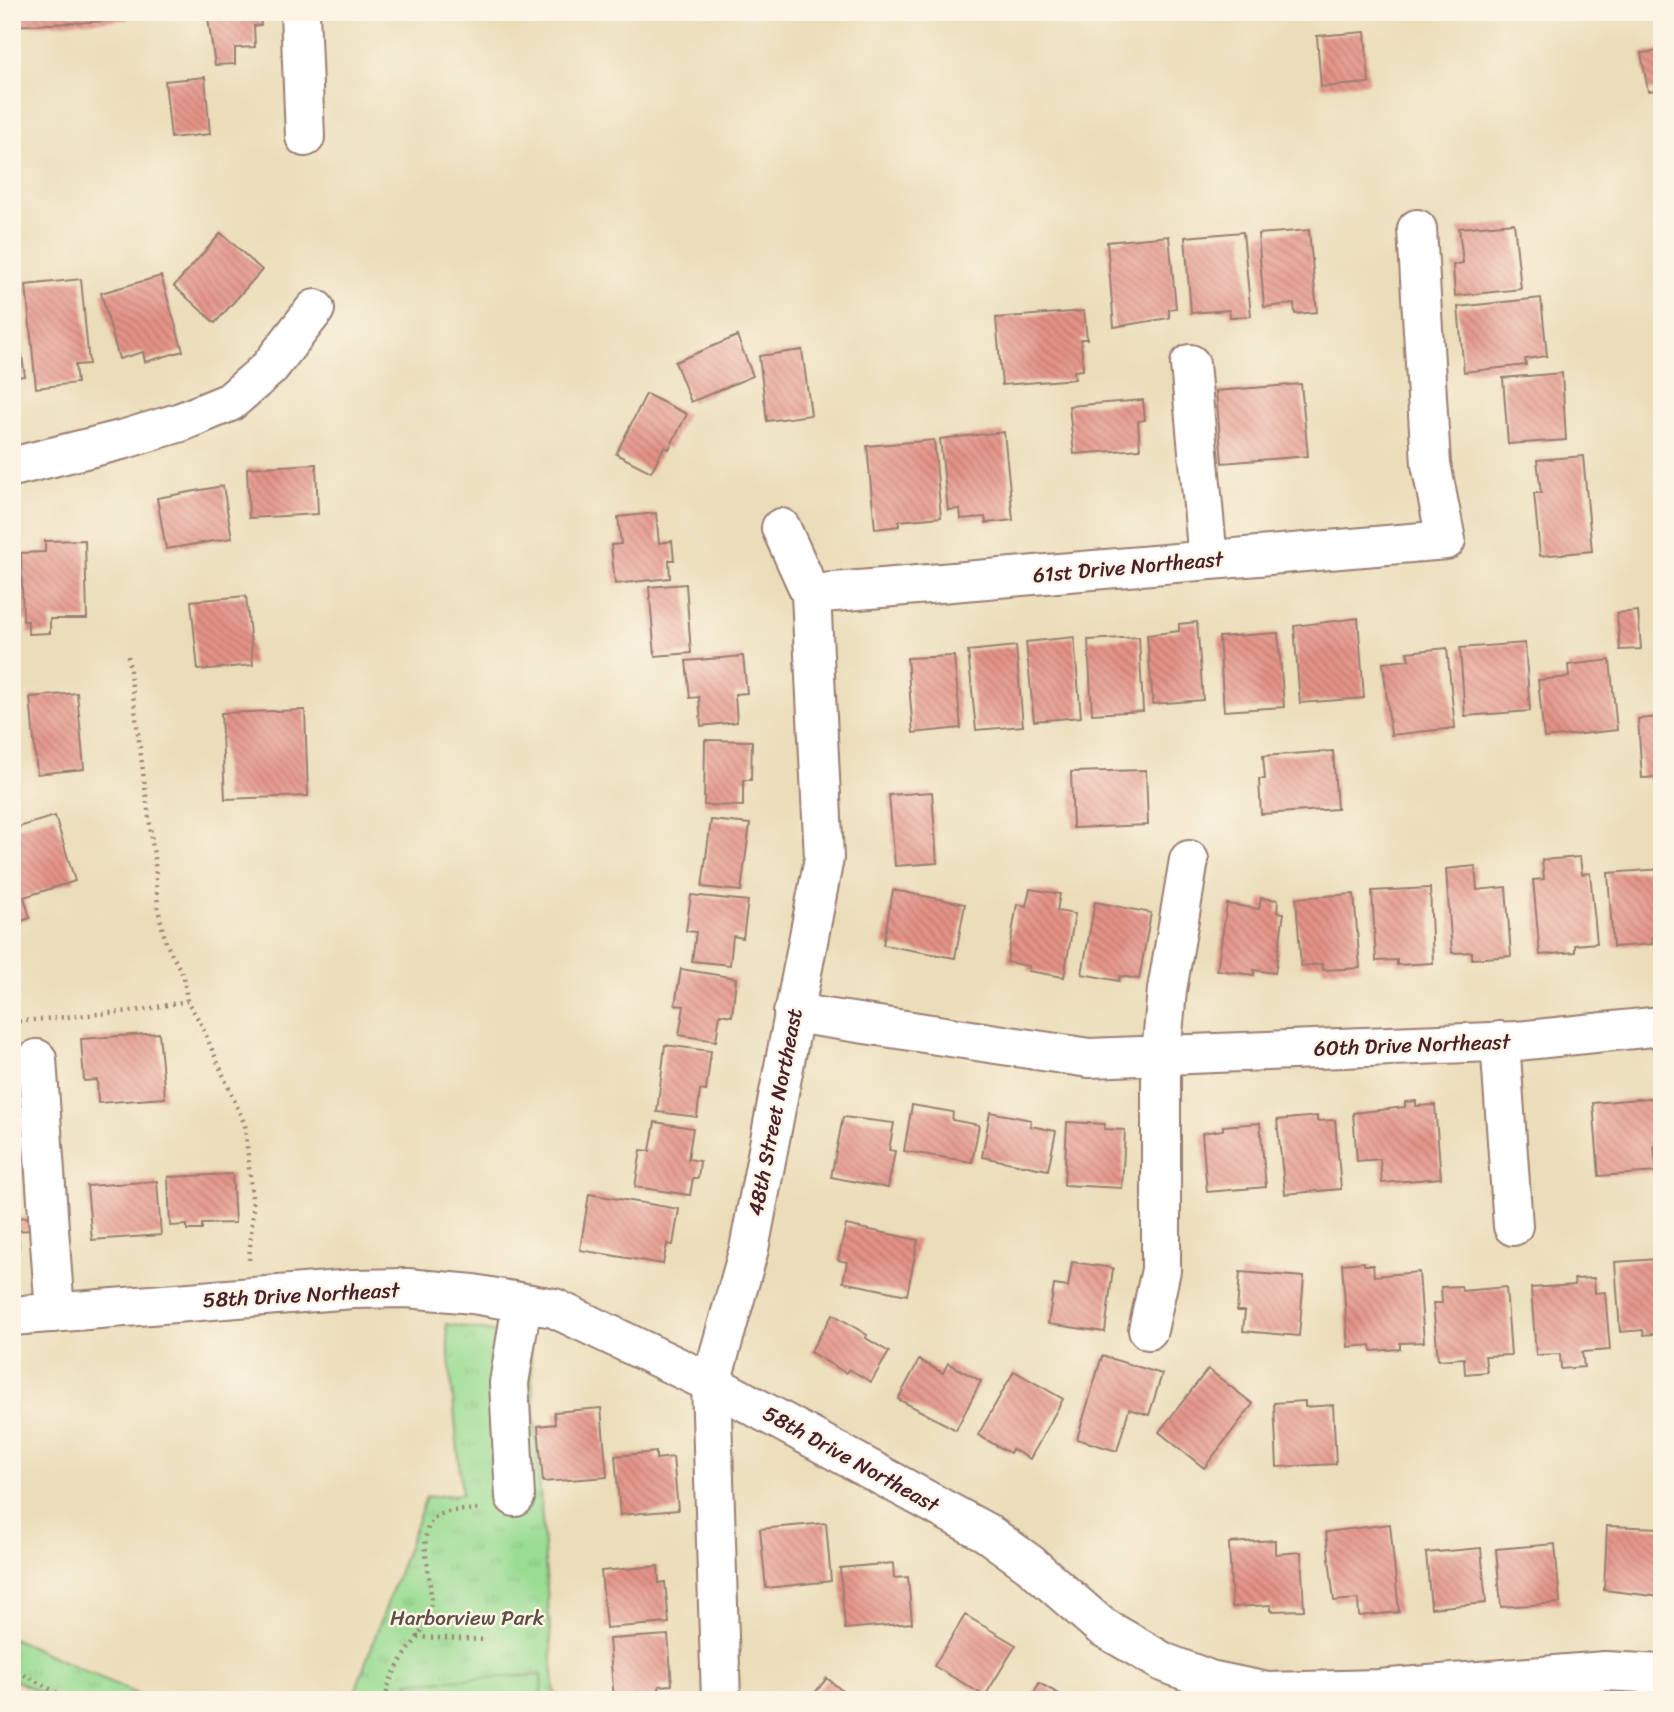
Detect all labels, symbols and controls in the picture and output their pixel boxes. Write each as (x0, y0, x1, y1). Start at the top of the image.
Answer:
street label: 61st Drive Northeast (1031, 540, 1226, 594)
street label: 48th Street Northeast (736, 1005, 814, 1219)
street label: 60th Drive Northeast (1313, 1023, 1512, 1067)
street label: 58th Drive Northeast (202, 1271, 402, 1319)
street label: 58th Drive Northeast (756, 1395, 948, 1524)
park label: Harborview Park (390, 1599, 545, 1637)

